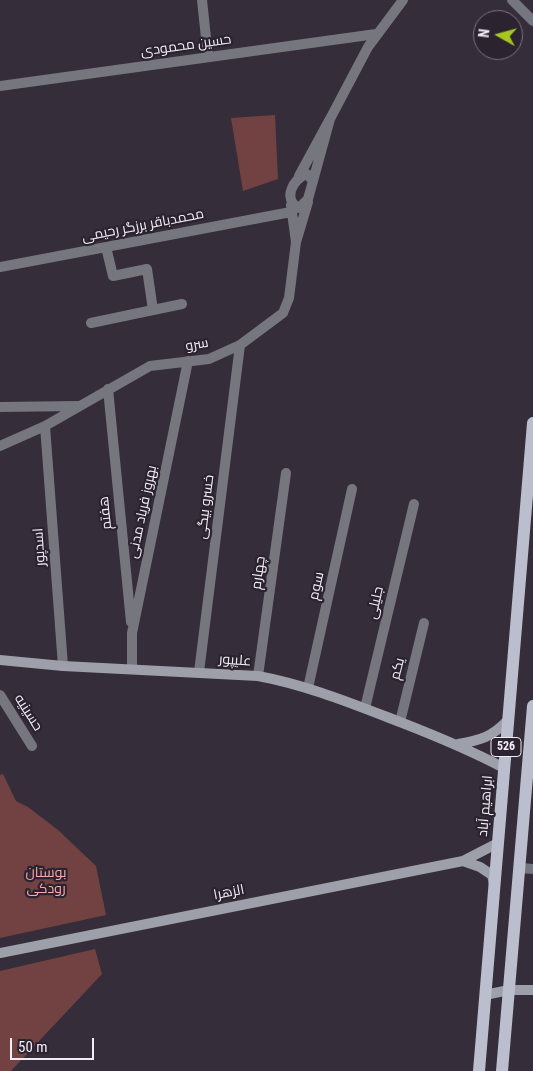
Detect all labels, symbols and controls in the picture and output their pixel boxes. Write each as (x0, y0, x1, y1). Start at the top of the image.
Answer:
north arrow (473, 10, 523, 60)
text: N (476, 28, 493, 39)
street label: حسین محمودی (140, 31, 232, 61)
street label: محمدباقر برزگر رحیمی (81, 206, 205, 246)
street label: سرو (184, 335, 210, 355)
street label: بهروز فریاد مدنی (125, 464, 161, 560)
street label: خسرو بیگی (194, 474, 218, 540)
street label: هفتم (96, 495, 116, 531)
street label: اسدپور (30, 527, 50, 567)
street label: چهارم (248, 555, 270, 591)
street label: سوم (306, 570, 328, 602)
street label: جلیلی (364, 585, 388, 621)
street label: علیپور (218, 651, 252, 671)
street label: یکم (387, 656, 409, 682)
street label: حسینیه (10, 691, 46, 735)
road number: 526 (491, 738, 521, 756)
street label: ابراهیم آباد (475, 775, 497, 837)
park label: بوستان رودکی (26, 865, 66, 898)
street label: الزهرا (212, 882, 246, 904)
scale bar (12, 1028, 96, 1060)
text: 50 m (18, 1038, 48, 1056)

